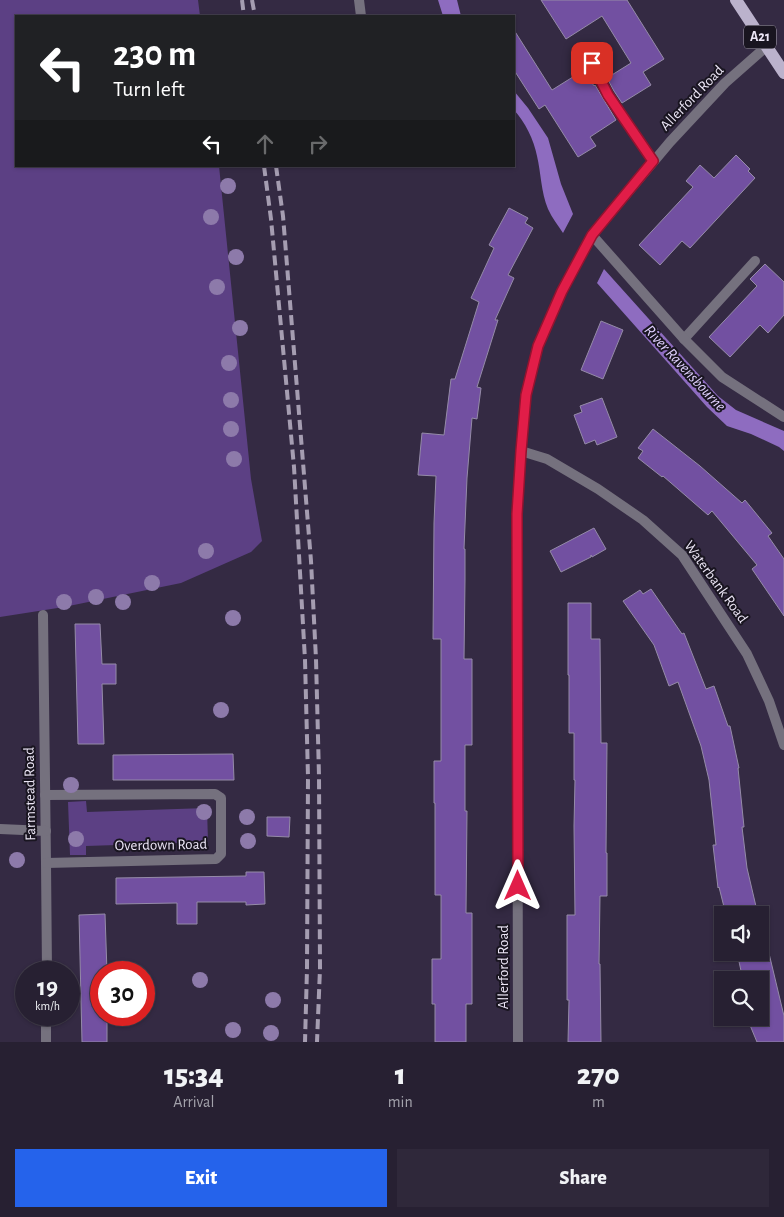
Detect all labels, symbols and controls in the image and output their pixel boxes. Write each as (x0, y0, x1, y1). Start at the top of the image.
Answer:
road number: A21 (744, 26, 776, 48)
icon: left (30, 35, 95, 100)
text: 230 m (113, 37, 196, 72)
pin (571, 42, 613, 84)
icon: arrive (578, 49, 606, 77)
street label: Allerford Road (657, 62, 727, 134)
text: Turn left (113, 78, 185, 100)
icon: left (198, 130, 226, 158)
icon: ahead (251, 130, 279, 158)
icon: right (304, 130, 332, 158)
water label: River Ravensbourne (641, 322, 729, 414)
street label: Waterbank Road (681, 538, 751, 626)
street label: Farmstead Road (22, 747, 38, 841)
street label: Overdown Road (115, 837, 208, 853)
position arrow (491, 859, 543, 911)
map controls (714, 906, 769, 1026)
button: sound (714, 906, 769, 961)
street label: Allerford Road (496, 925, 511, 1009)
speed limit sign: 30 (90, 961, 155, 1026)
button: search (714, 971, 769, 1026)
text: 19 (37, 975, 58, 1000)
text: km/h (35, 1000, 60, 1012)
text: 15:34 (164, 1060, 224, 1090)
text: 1 (395, 1060, 406, 1090)
text: 270 (577, 1060, 620, 1090)
text: Arrival (173, 1094, 214, 1110)
text: min (388, 1094, 413, 1110)
text: m (592, 1094, 605, 1110)
button: Exit (15, 1149, 387, 1207)
button: Share (397, 1149, 769, 1207)

